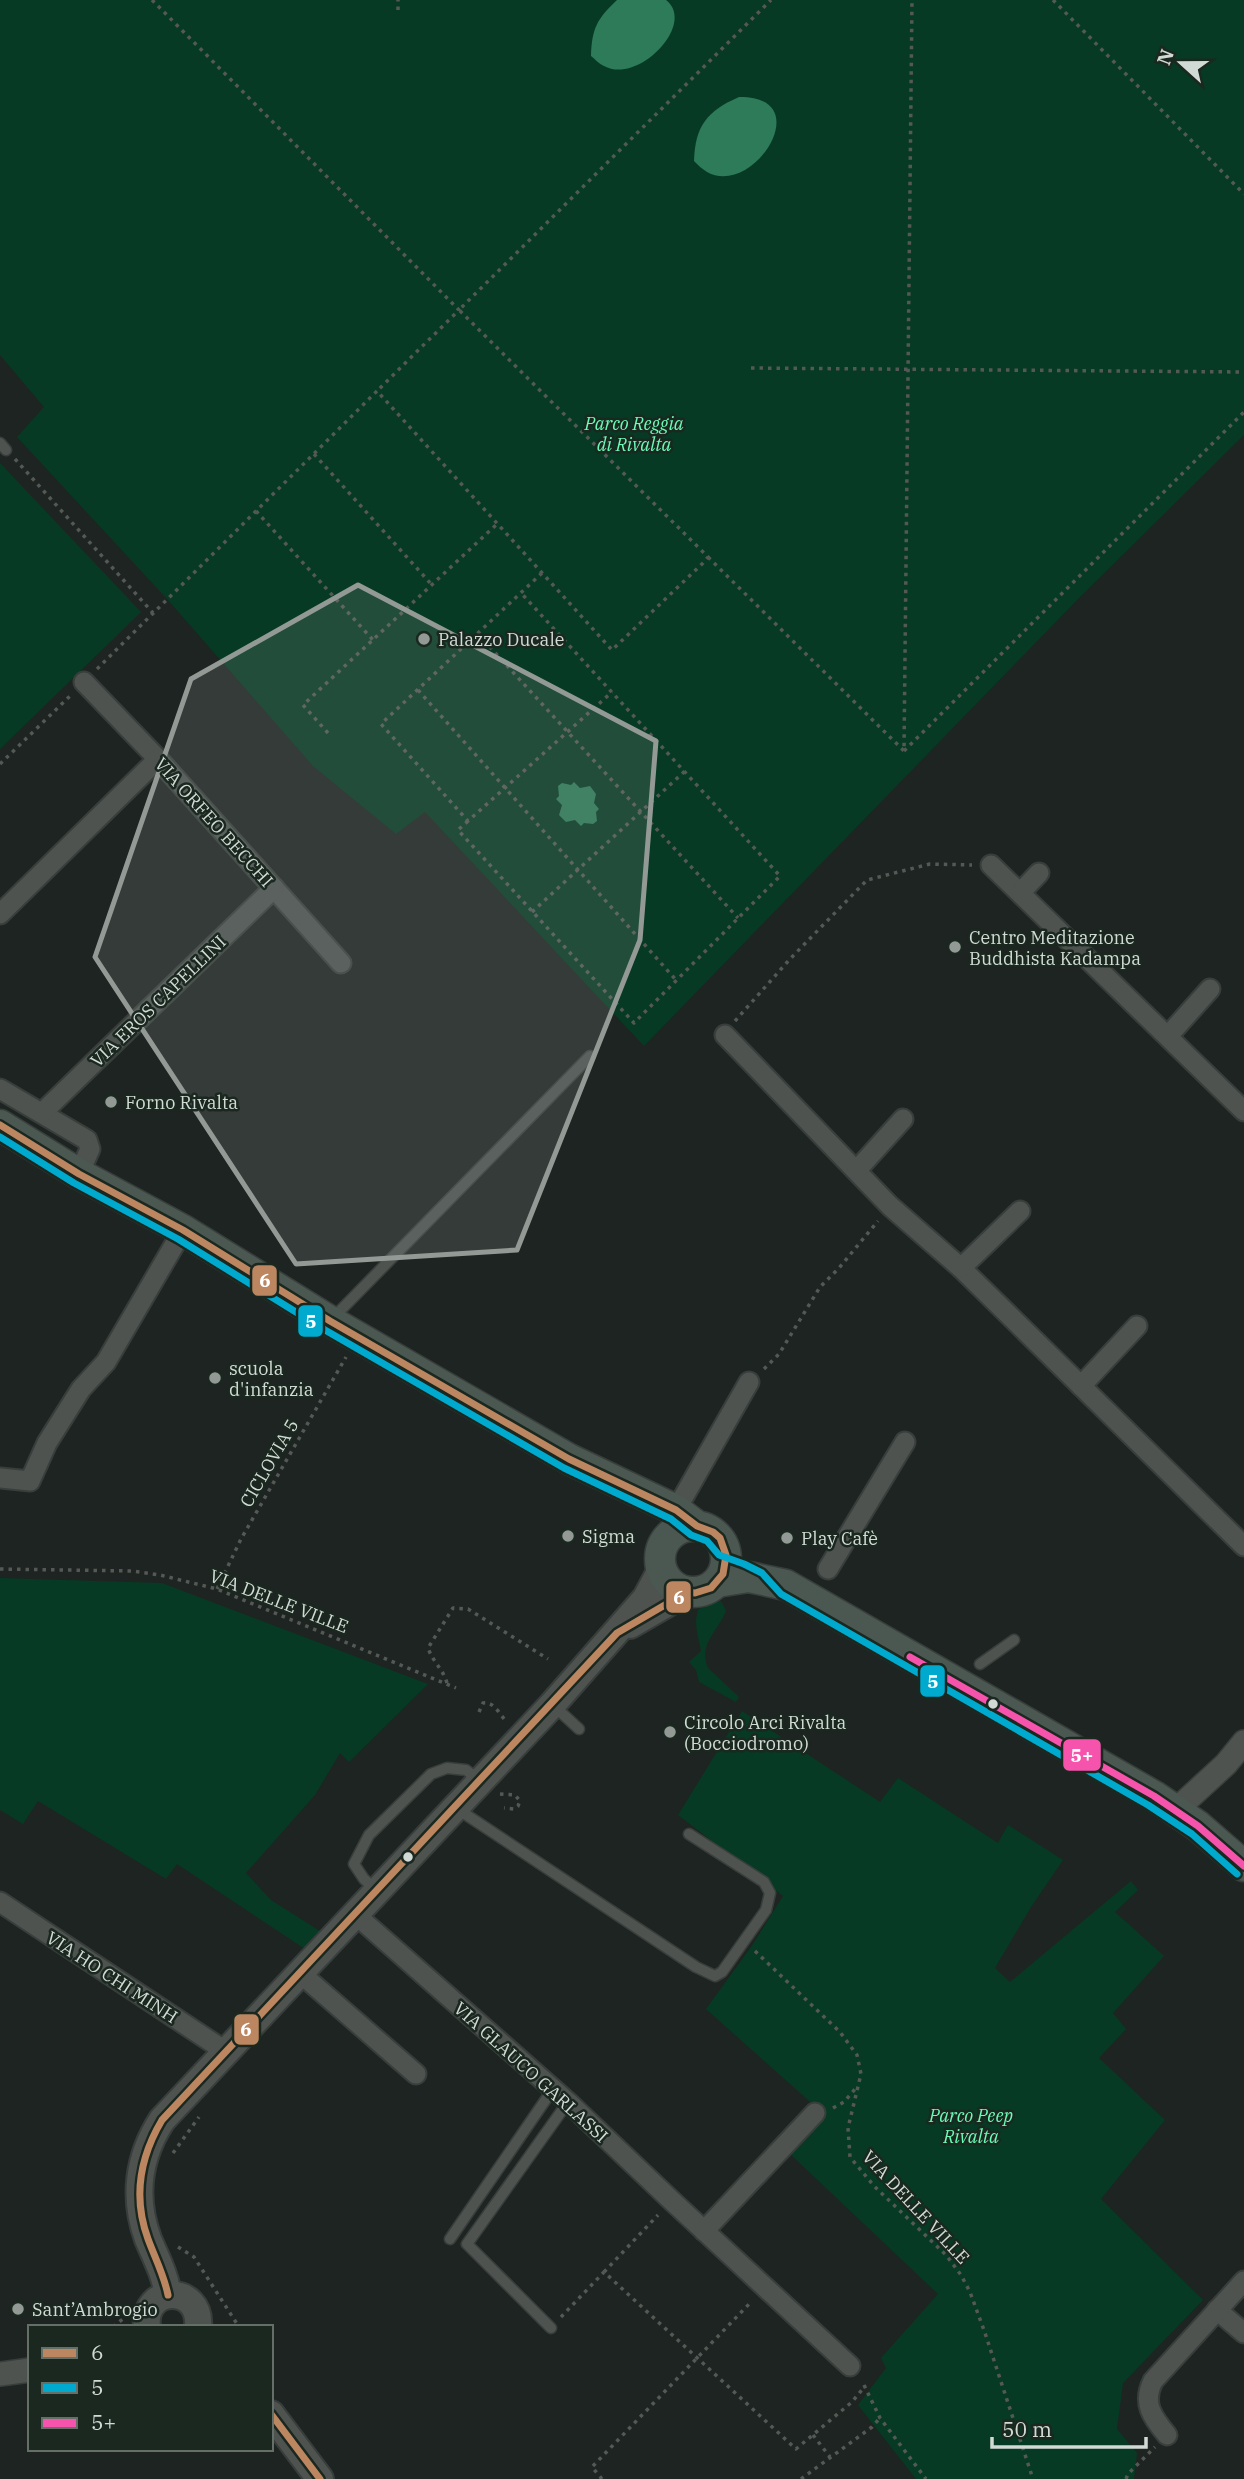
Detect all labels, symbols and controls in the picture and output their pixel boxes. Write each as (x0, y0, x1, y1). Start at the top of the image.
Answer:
north arrow (1146, 28, 1216, 98)
text: N (1151, 46, 1179, 68)
park label: Parco Reggia di Rivalta (583, 412, 684, 456)
place label: Palazzo Ducale (438, 628, 564, 651)
marker: Palazzo Ducale (416, 631, 432, 647)
street label: VIA ORFEO BECCHI (150, 752, 278, 892)
place label: Centro Meditazione Buddhista Kadampa (969, 926, 1141, 970)
street label: VIA EROS CAPELLINI (85, 930, 231, 1072)
marker: Centro Meditazione Buddhista Kadampa (947, 939, 963, 955)
place label: Forno Rivalta (125, 1091, 238, 1114)
marker: Forno Rivalta (103, 1094, 119, 1110)
line badge: 6 (251, 1264, 278, 1297)
text: 6 (259, 1268, 271, 1292)
line badge: 5 (297, 1304, 324, 1338)
text: 5 (305, 1309, 317, 1333)
place label: scuola d'infanzia (229, 1357, 314, 1401)
marker: scuola d'infanzia (207, 1370, 223, 1386)
street label: CICLOVIA 5 (235, 1415, 303, 1511)
place label: Sigma (582, 1525, 635, 1548)
place label: Play Cafè (801, 1527, 878, 1550)
marker: Sigma (560, 1528, 576, 1544)
marker: Play Cafè (779, 1530, 795, 1546)
street label: VIA DELLE VILLE (206, 1564, 352, 1638)
line badge: 6 (665, 1580, 692, 1614)
text: 6 (673, 1585, 685, 1609)
line badge: 5 (919, 1664, 946, 1698)
text: 5 (927, 1669, 939, 1693)
unlabelled marker (986, 1697, 1000, 1711)
place label: Circolo Arci Rivalta (Bocciodromo) (684, 1711, 846, 1755)
marker: Circolo Arci Rivalta (Bocciodromo) (662, 1724, 678, 1740)
line badge: 5+ (1062, 1738, 1102, 1772)
text: 5+ (1071, 1743, 1093, 1767)
unlabelled marker (401, 1850, 415, 1864)
street label: VIA HO CHI MINH (42, 1926, 182, 2028)
street label: VIA GLAUCO GARLASSI (449, 1997, 613, 2147)
line badge: 6 (233, 2013, 260, 2046)
text: 6 (240, 2017, 252, 2041)
park label: Parco Peep Rivalta (928, 2104, 1013, 2148)
street label: VIA DELLE VILLE (857, 2145, 975, 2269)
place label: Sant’Ambrogio (32, 2298, 158, 2321)
marker: Sant’Ambrogio (10, 2301, 26, 2317)
legend (28, 2325, 273, 2451)
text: 6 (91, 2338, 104, 2366)
text: 5 (91, 2373, 104, 2401)
scale bar (992, 2406, 1146, 2450)
text: 5+ (91, 2408, 116, 2436)
text: 50 m (1002, 2415, 1052, 2443)

